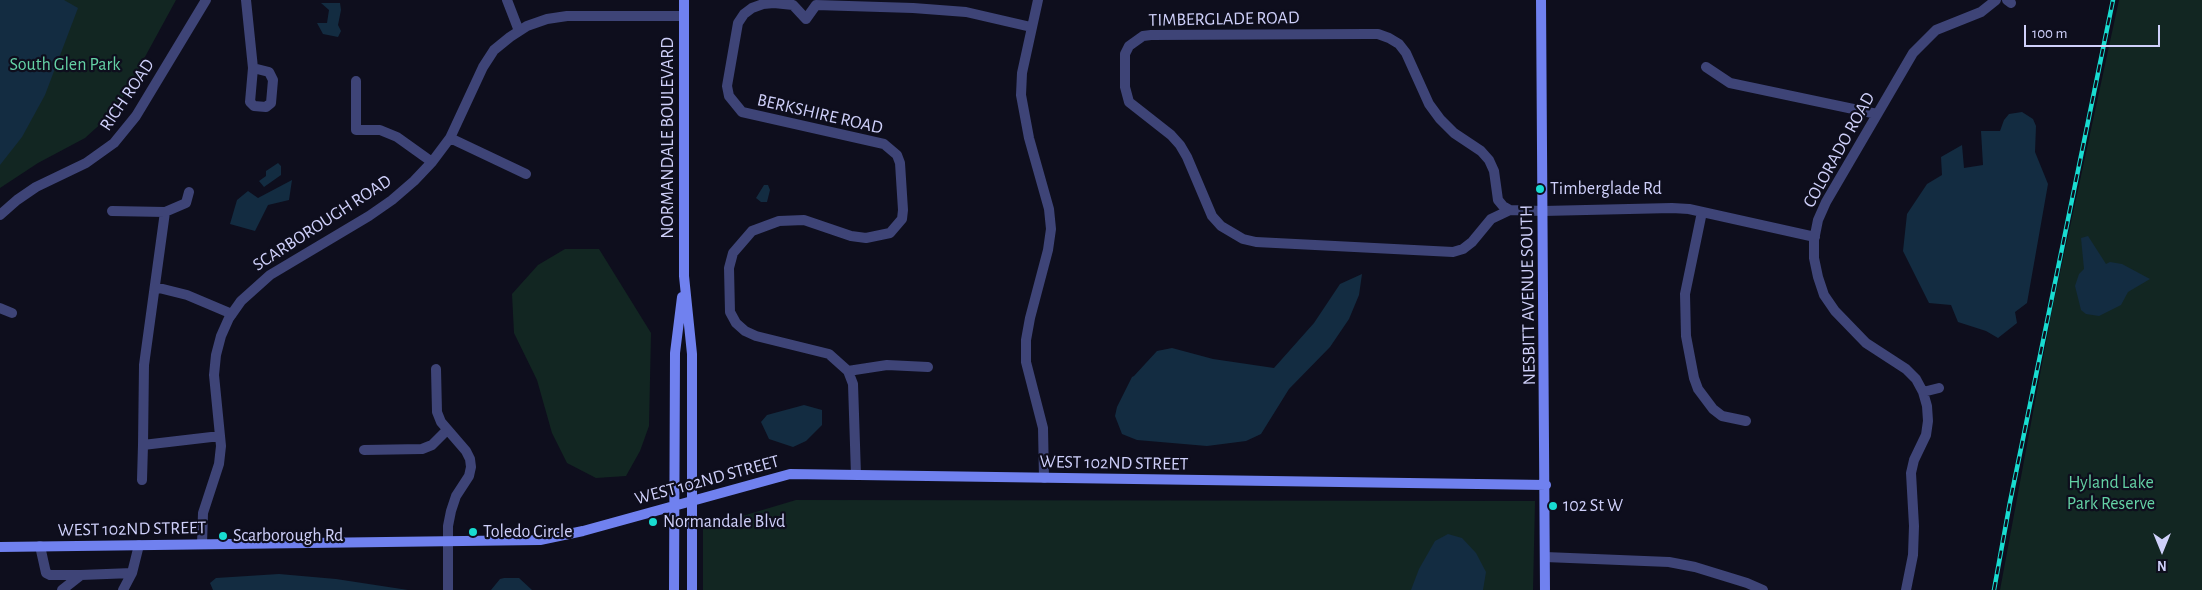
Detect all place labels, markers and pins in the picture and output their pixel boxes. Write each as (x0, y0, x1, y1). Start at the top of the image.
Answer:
place label: Timberglade Rd (1550, 178, 1662, 200)
marker: Timberglade Rd (1534, 183, 1546, 195)
place label: 102 St W (1563, 495, 1623, 517)
marker: 102 St W (1547, 500, 1559, 512)
place label: Normandale Blvd (663, 511, 785, 533)
marker: Normandale Blvd (647, 516, 659, 528)
place label: Toledo Circle (483, 521, 573, 543)
place label: Scarborough Rd (233, 525, 343, 547)
marker: Toledo Circle (467, 526, 479, 538)
marker: Scarborough Rd (217, 530, 229, 542)

